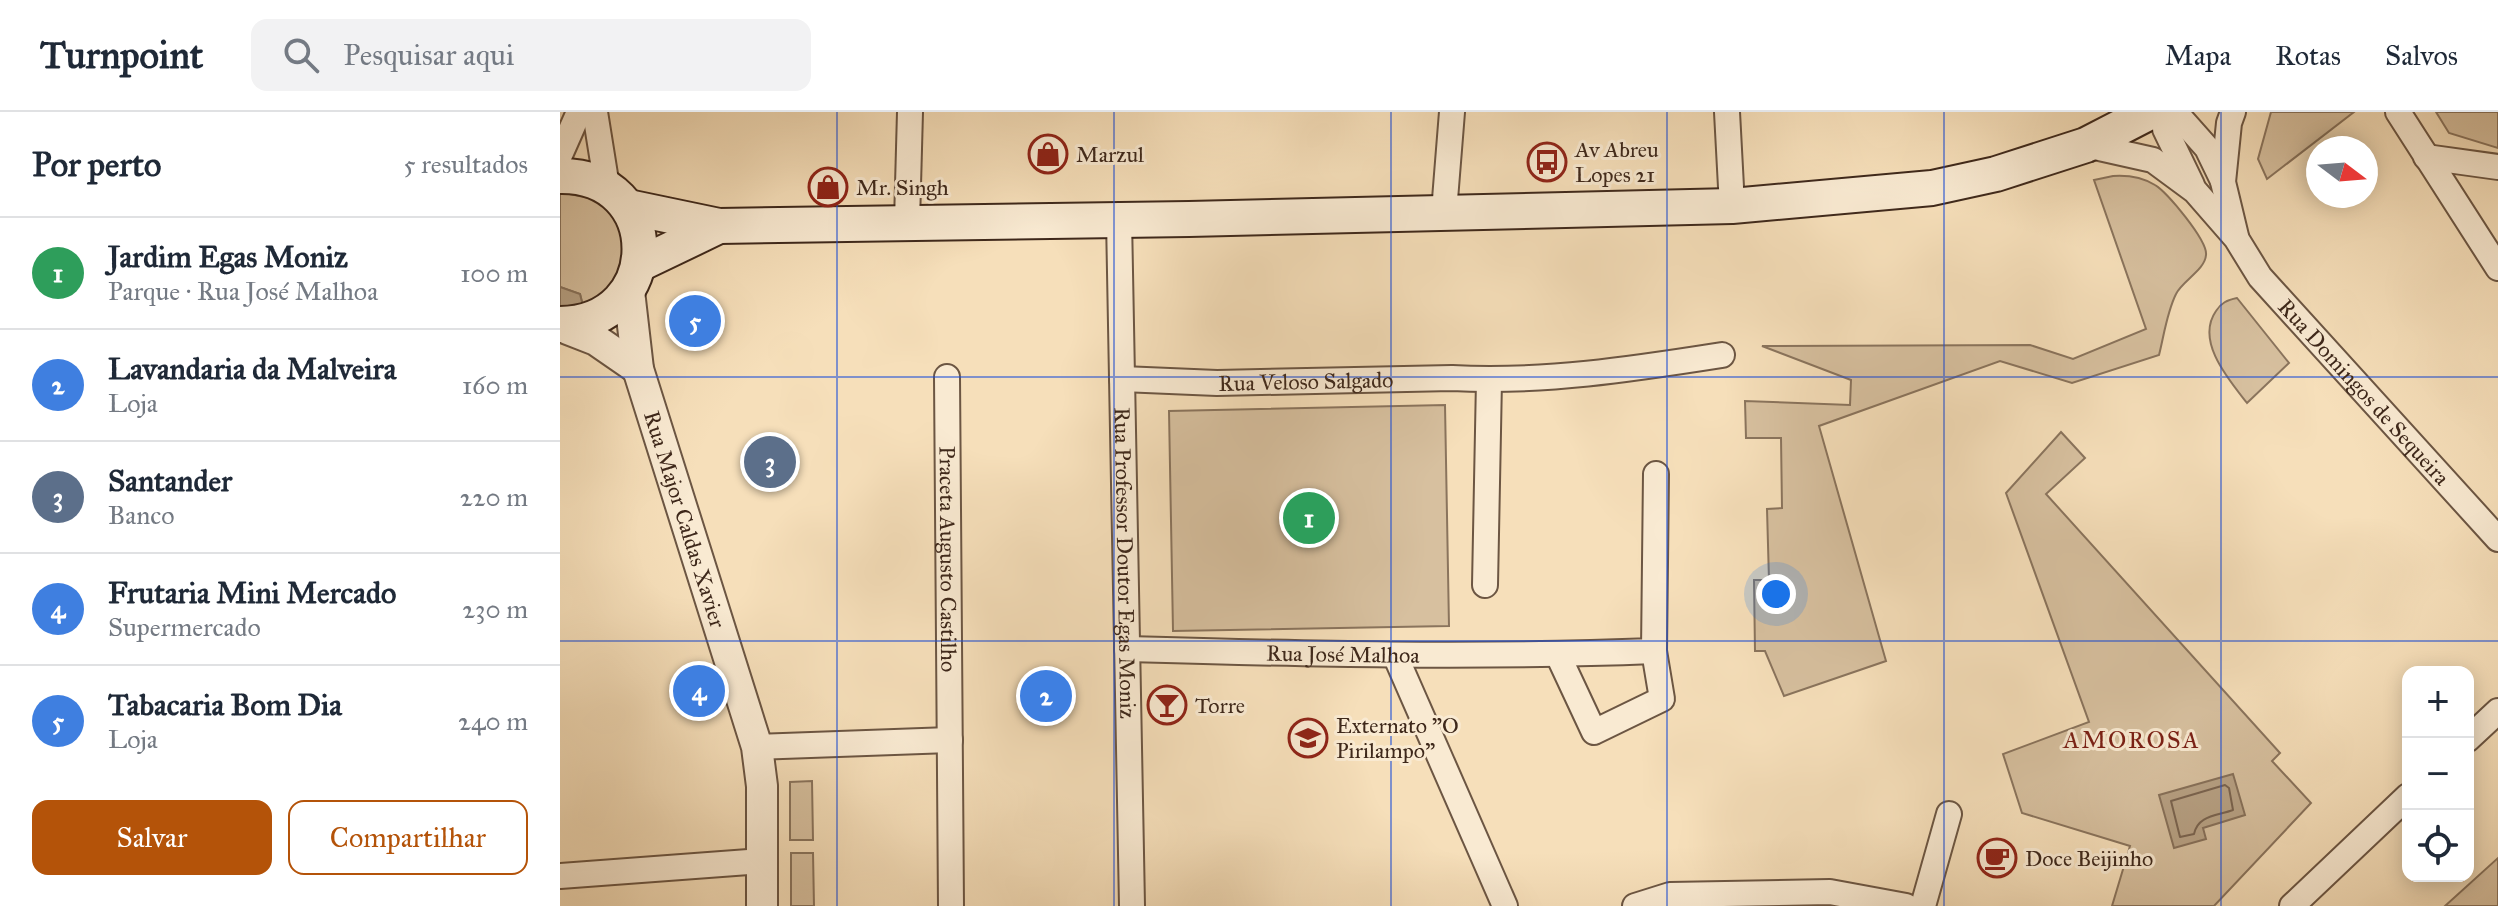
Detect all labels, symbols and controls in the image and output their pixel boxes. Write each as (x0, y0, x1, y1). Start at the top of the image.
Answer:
search box (251, 19, 811, 91)
text: Turnpoint (40, 32, 203, 78)
icon: search (279, 33, 323, 77)
text: Pesquisar aqui (343, 37, 514, 73)
text: Mapa (2165, 38, 2231, 73)
text: Rotas (2275, 38, 2341, 73)
text: Salvos (2385, 38, 2458, 73)
shop icon: Marzul (1027, 133, 1069, 175)
place label: Av Abreu Lopes 21 (1574, 136, 1659, 188)
north arrow (2306, 136, 2378, 208)
place label: Marzul (1076, 141, 1144, 168)
bus stop icon: Av Abreu Lopes 21 (1526, 141, 1568, 183)
text: Por perto (32, 144, 161, 185)
text: 5 resultados (404, 148, 528, 180)
shop icon: Mr. Singh (807, 166, 849, 208)
place label: Mr. Singh (856, 174, 949, 201)
text: Jardim Egas Moniz (108, 239, 348, 275)
text: 1 (53, 257, 63, 289)
text: 100 m (460, 257, 528, 289)
text: Parque · Rua José Malhoa (108, 275, 378, 307)
pin: 5 (669, 291, 721, 351)
street label: Rua Domingos de Sequeira (2272, 293, 2456, 491)
text: Lavandaria da Malveira (108, 351, 396, 387)
street label: Rua Veloso Salgado (1218, 366, 1394, 397)
text: 2 (52, 369, 64, 401)
text: 160 m (462, 369, 528, 401)
text: Loja (108, 387, 158, 419)
street label: Rua Professor Doutor Egas Moniz (1109, 407, 1141, 719)
street label: Rua Major Caldas Xavier (638, 408, 732, 632)
pin: 3 (744, 432, 796, 492)
street label: Praceta Augusto Castilho (934, 446, 962, 672)
text: Santander (108, 463, 232, 499)
text: 3 (53, 481, 63, 513)
text: 220 m (460, 481, 528, 513)
pin: 1 (1283, 488, 1335, 548)
text: Banco (108, 499, 175, 531)
your location (1756, 574, 1796, 614)
text: Frutaria Mini Mercado (108, 575, 396, 611)
text: 4 (51, 593, 65, 625)
text: 230 m (462, 593, 528, 625)
text: Supermercado (108, 611, 261, 643)
street label: Rua José Malhoa (1266, 640, 1420, 669)
pin: 4 (673, 661, 725, 721)
pin: 2 (1020, 666, 1072, 726)
map controls (2402, 666, 2474, 882)
button: + (2402, 666, 2474, 738)
bar icon: Torre (1146, 684, 1188, 726)
text: Tabacaria Bom Dia (108, 687, 342, 723)
place label: Torre (1195, 692, 1245, 719)
text: 5 (52, 705, 64, 737)
text: 240 m (458, 705, 528, 737)
place label: Externato "O Pirilampo" (1336, 712, 1459, 764)
school or university icon: Externato "O Pirilampo" (1287, 717, 1329, 759)
text: Loja (108, 723, 158, 755)
district label: AMOROSA (2062, 725, 2201, 755)
button: − (2402, 738, 2474, 810)
button: Salvar (32, 800, 272, 875)
button: Compartilhar (288, 800, 528, 875)
button: locate (2402, 810, 2474, 882)
cafe icon: Doce Beijinho (1976, 837, 2018, 879)
place label: Doce Beijinho (2025, 845, 2153, 872)

